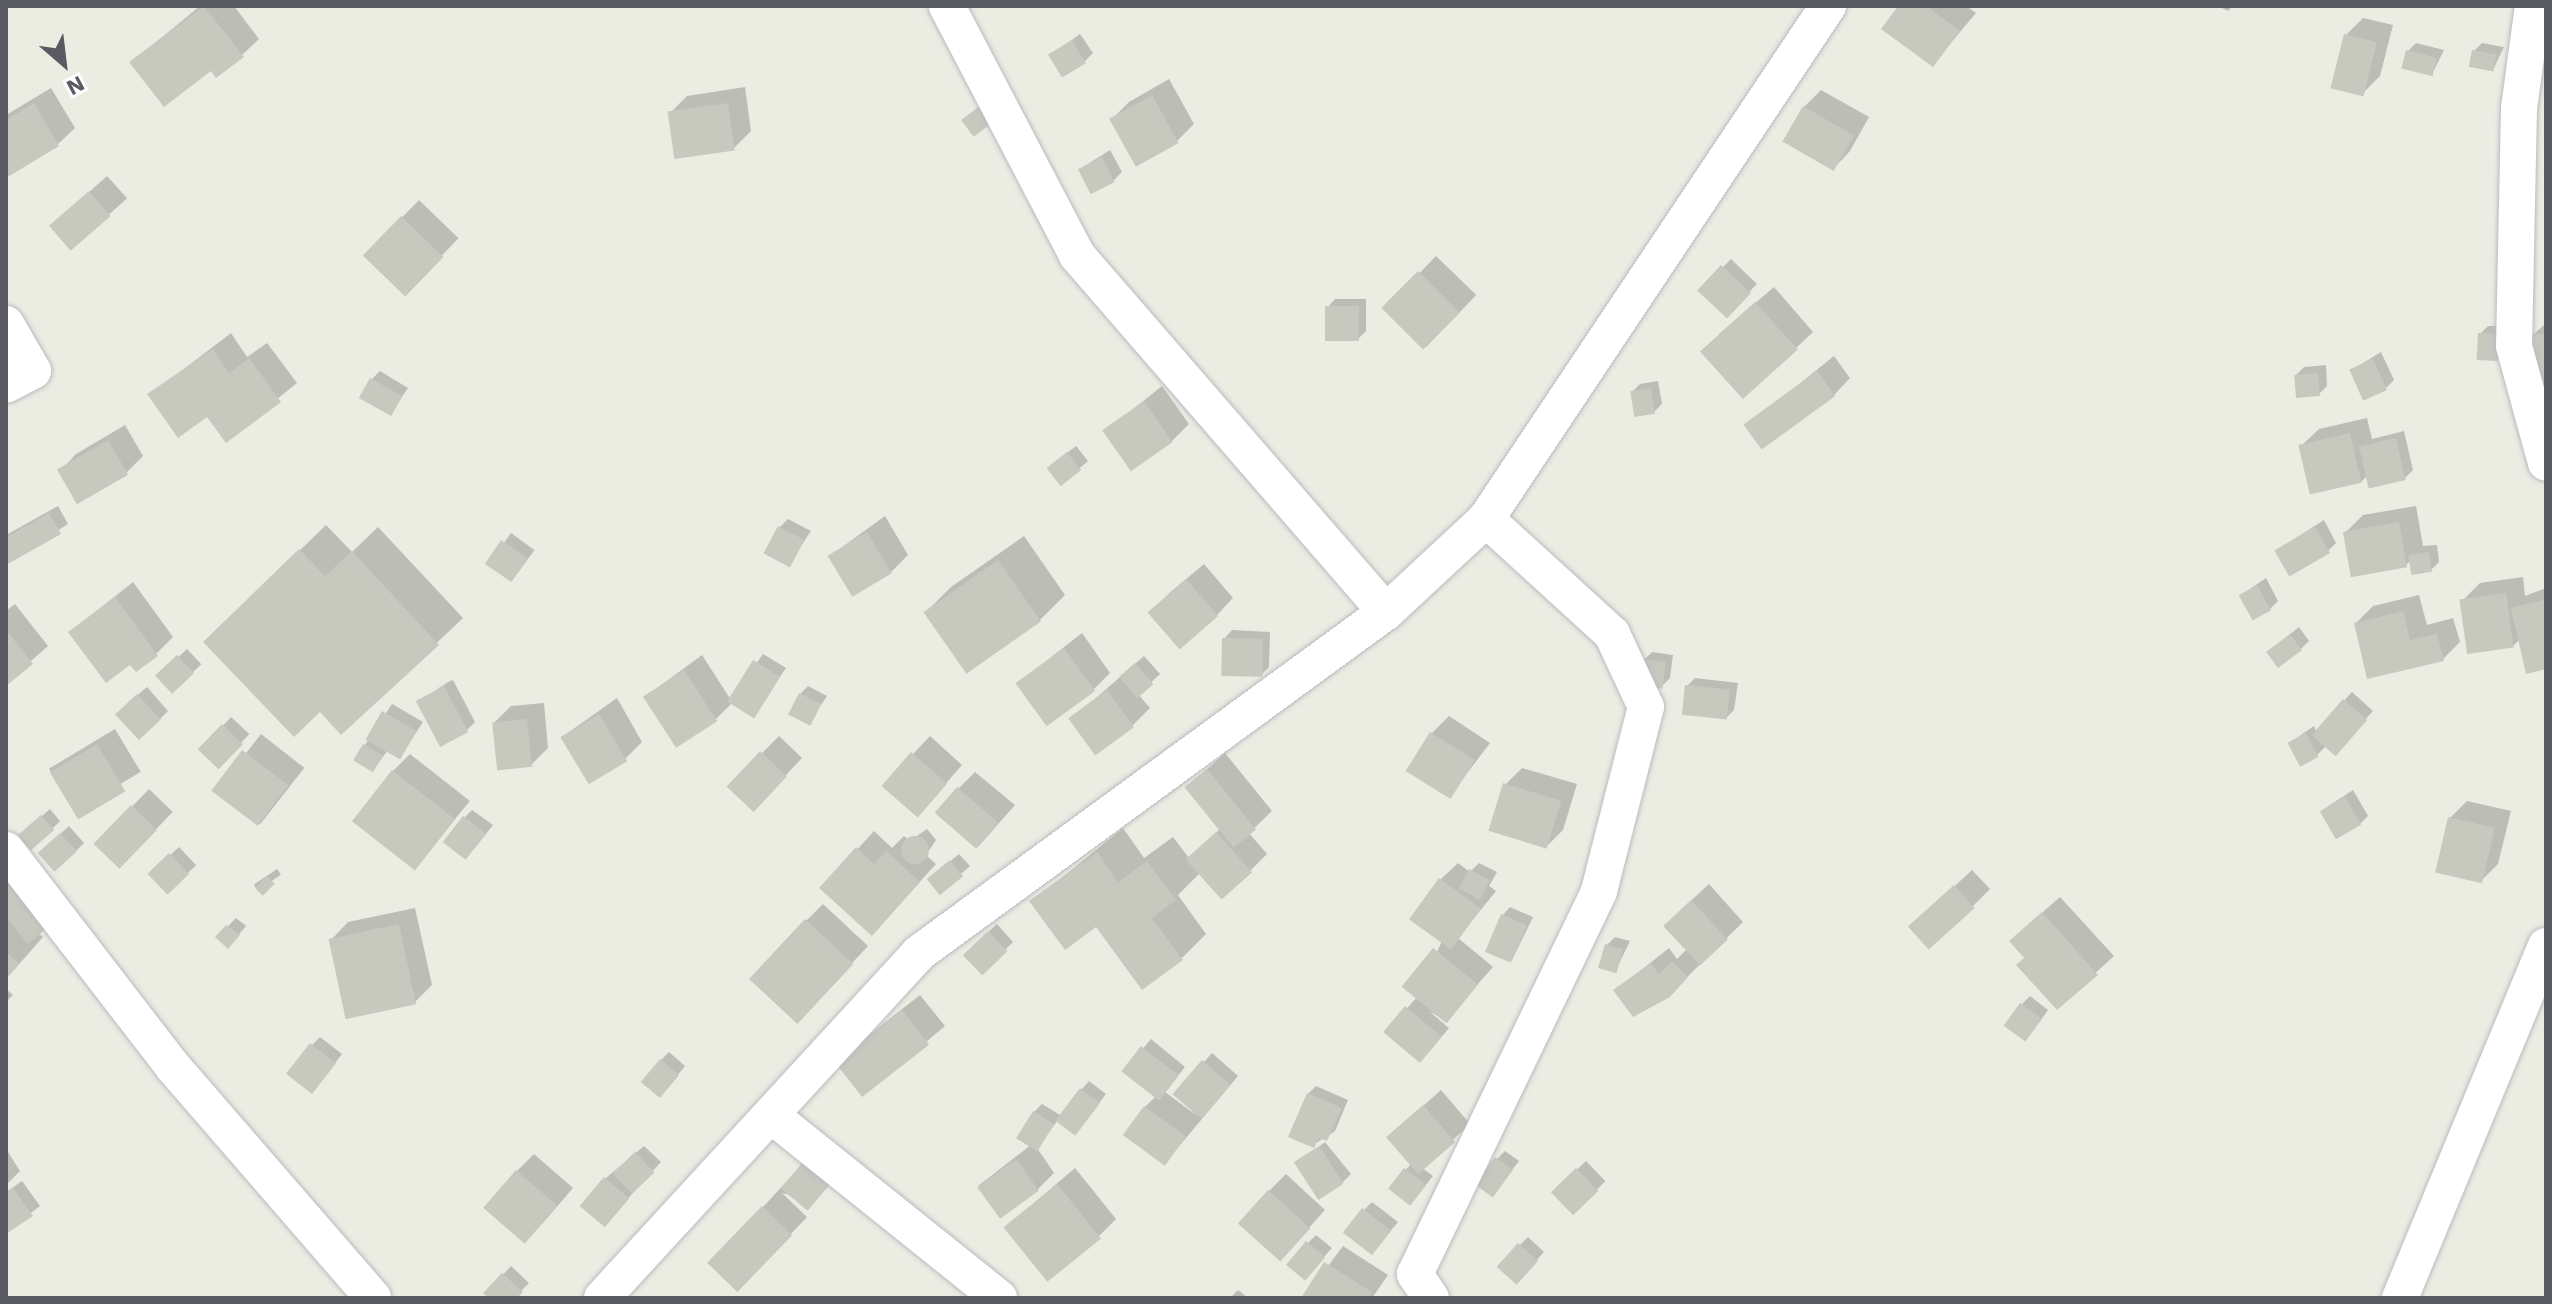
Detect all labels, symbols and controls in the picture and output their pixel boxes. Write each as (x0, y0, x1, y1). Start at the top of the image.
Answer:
north arrow (24, 24, 104, 104)
text: N (62, 71, 89, 100)

